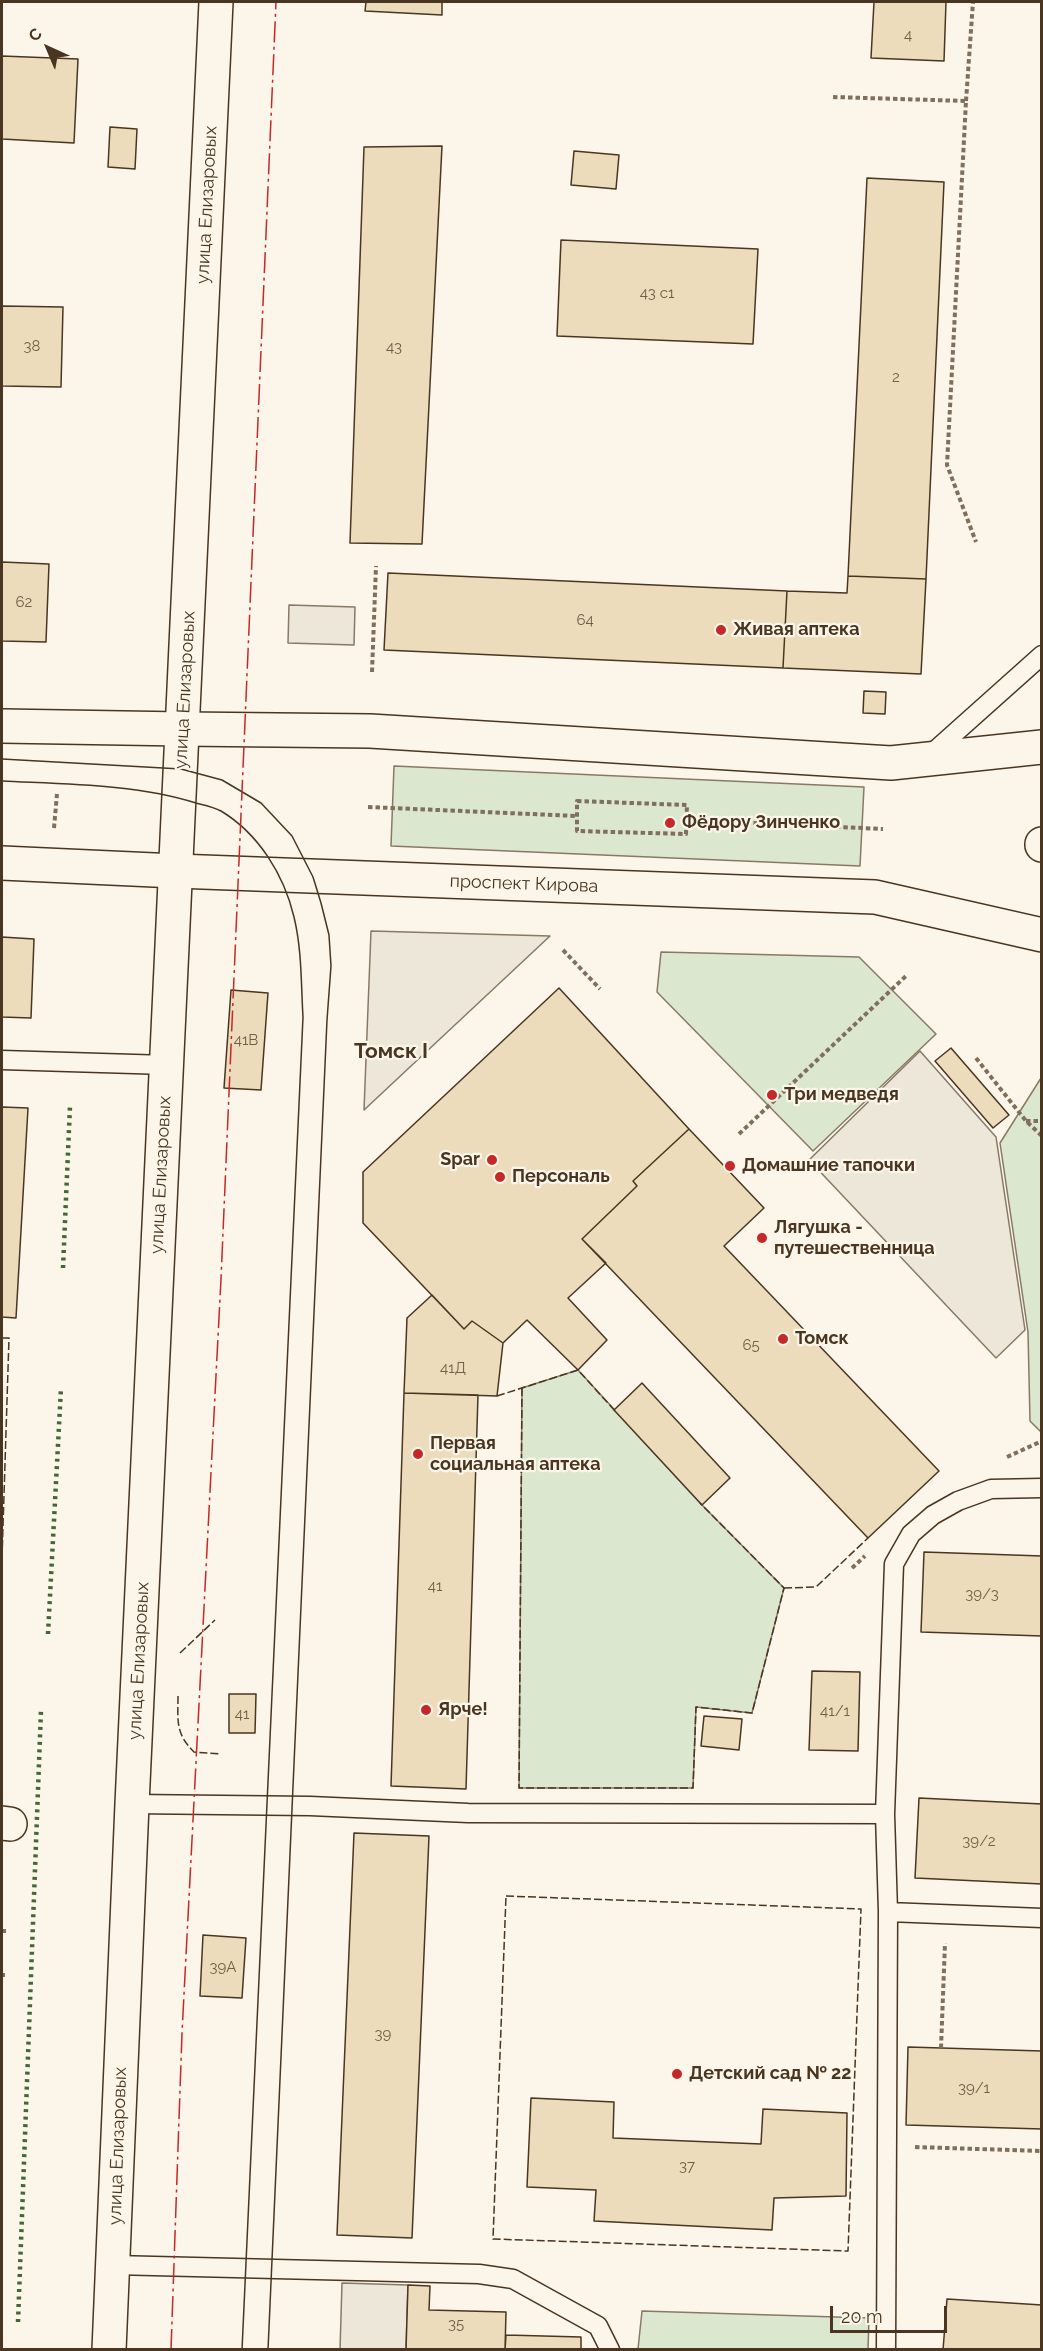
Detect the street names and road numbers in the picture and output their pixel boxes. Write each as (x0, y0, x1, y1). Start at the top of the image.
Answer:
street label: улица Елизаровых (192, 125, 222, 285)
street label: улица Елизаровых (170, 610, 200, 770)
street label: проспект Кирова (449, 871, 599, 897)
street label: улица Елизаровых (146, 1095, 176, 1255)
street label: улица Елизаровых (124, 1581, 154, 1741)
street label: улица Елизаровых (104, 2067, 132, 2225)

